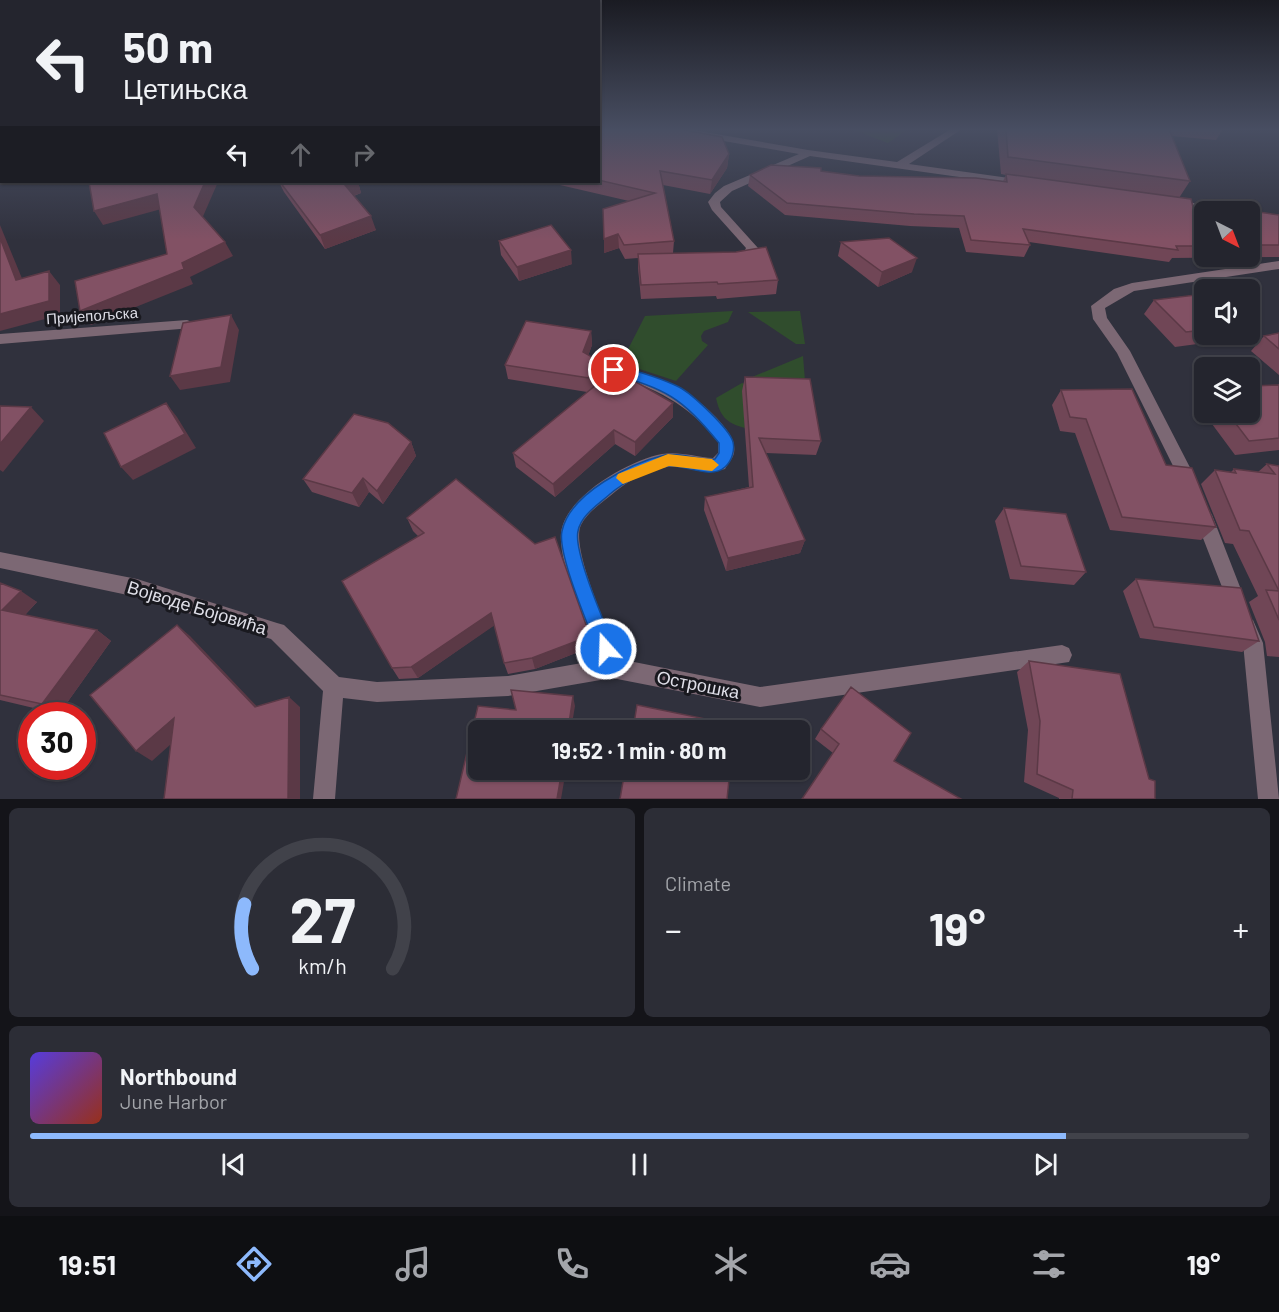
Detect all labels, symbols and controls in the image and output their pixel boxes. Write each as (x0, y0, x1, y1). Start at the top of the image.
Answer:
text: 50 m (123, 21, 213, 71)
icon: left (24, 24, 102, 102)
text: Цетињска (123, 72, 247, 104)
icon: left (221, 138, 254, 171)
icon: ahead (284, 138, 317, 171)
icon: right (347, 138, 380, 171)
north arrow (1194, 201, 1260, 267)
map controls (1194, 201, 1260, 423)
button: sound (1194, 279, 1260, 345)
street label: Пријепољска (45, 303, 139, 327)
pin (588, 344, 639, 395)
icon: arrive (597, 353, 630, 386)
button: layers (1194, 357, 1260, 423)
street label: Војводе Бојовића (125, 575, 271, 639)
position arrow (574, 617, 638, 681)
street label: Острошка (655, 665, 742, 703)
speed limit sign: 30 (18, 702, 96, 780)
text: 19:52 · 1 min · 80 m (551, 737, 727, 763)
text: Climate (665, 871, 731, 895)
text: 27 (289, 881, 355, 955)
text: 19° (929, 901, 985, 955)
text: − (665, 909, 682, 949)
text: + (1233, 909, 1249, 949)
text: km/h (298, 954, 346, 979)
text: Northbound (120, 1063, 237, 1089)
text: June Harbor (120, 1089, 227, 1113)
icon: previous (217, 1148, 250, 1181)
icon: pause (623, 1148, 656, 1181)
icon: next (1029, 1148, 1062, 1181)
icon: directions (233, 1243, 275, 1285)
icon: music (392, 1243, 434, 1285)
icon: phone (551, 1243, 593, 1285)
icon: climate (710, 1243, 752, 1285)
icon: car (869, 1243, 911, 1285)
icon: filters (1028, 1243, 1070, 1285)
text: 19:51 (58, 1248, 116, 1280)
text: 19° (1186, 1248, 1221, 1280)

